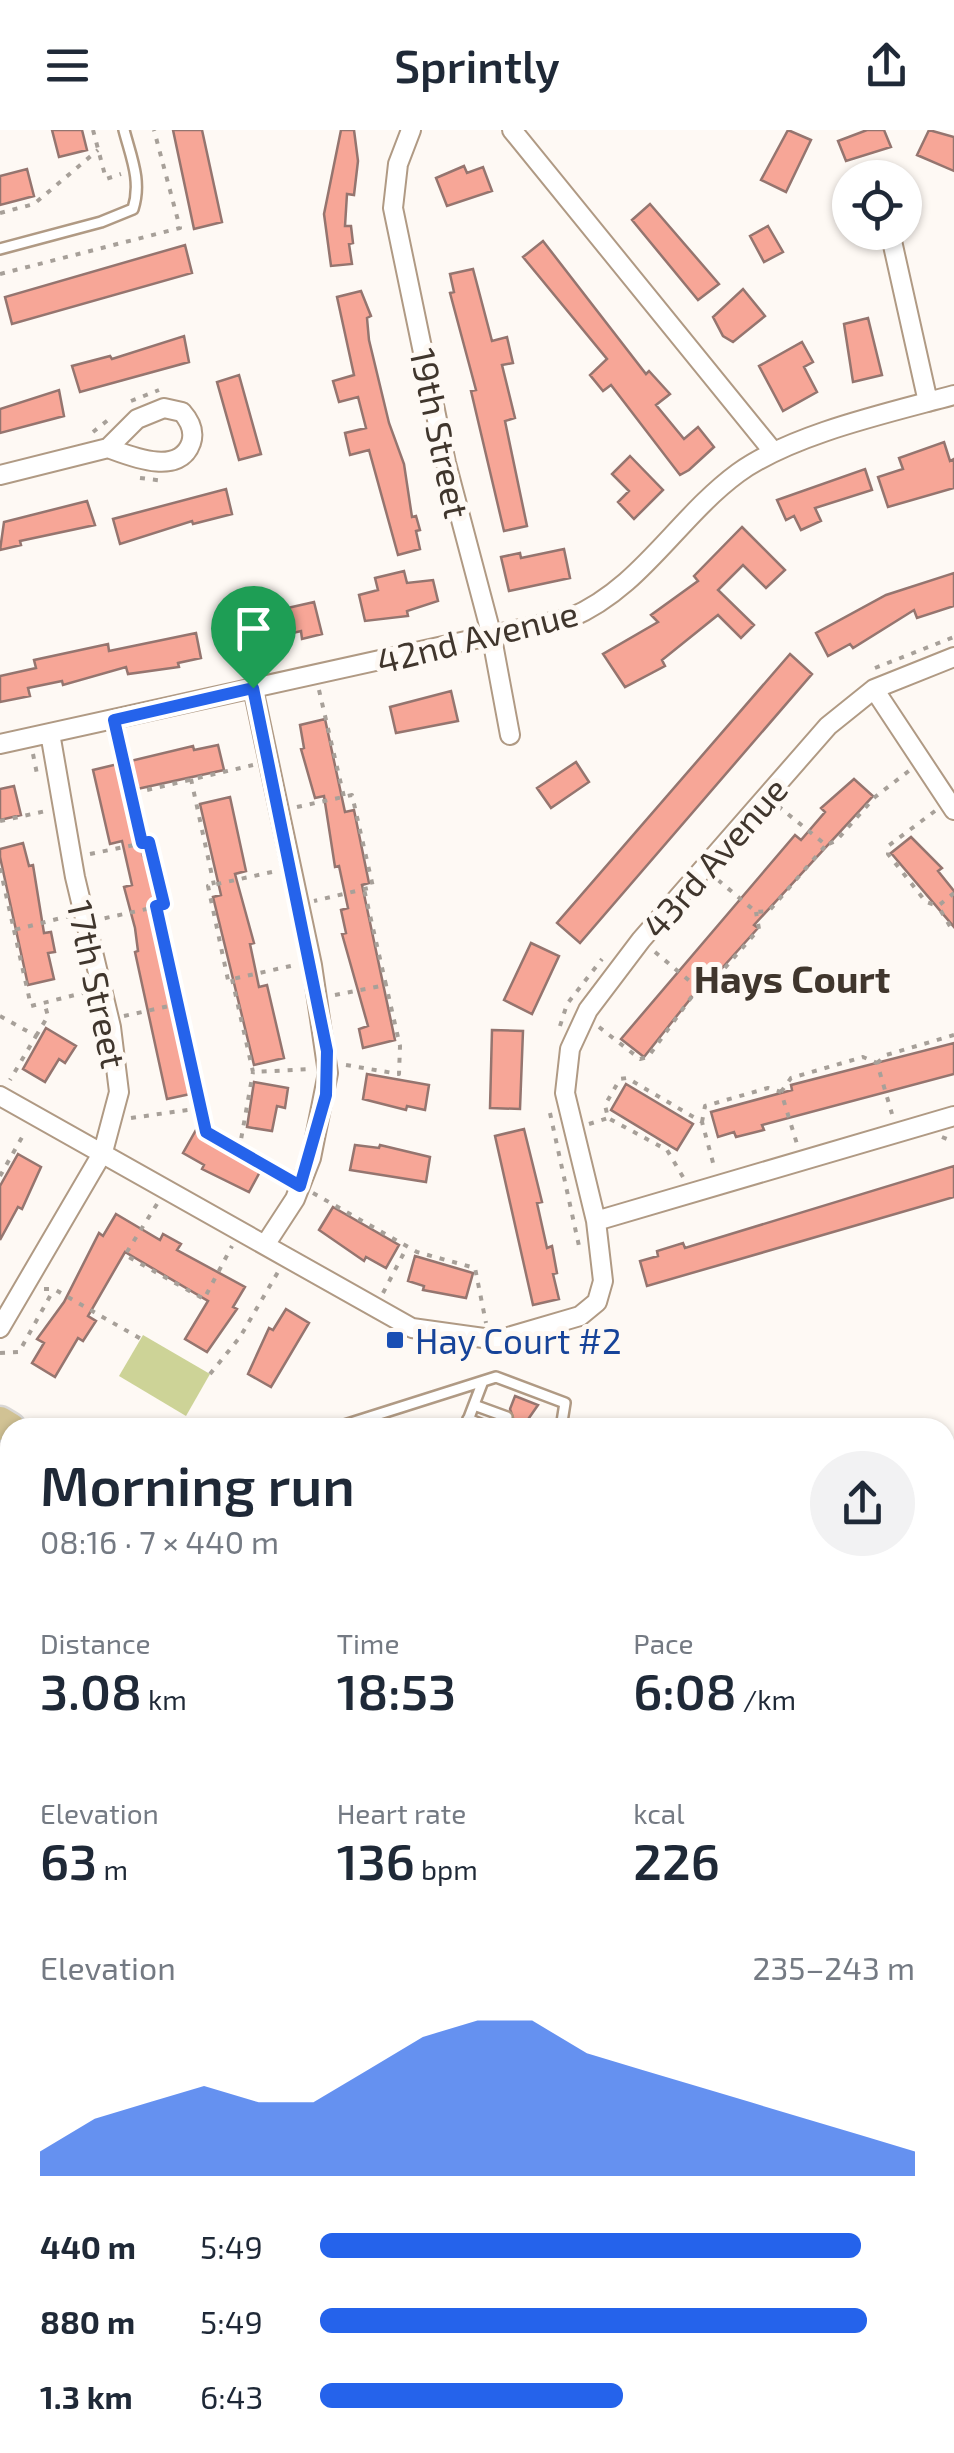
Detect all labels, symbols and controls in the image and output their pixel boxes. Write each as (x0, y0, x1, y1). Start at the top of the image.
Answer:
icon: menu (40, 38, 95, 93)
text: Sprintly (394, 38, 560, 92)
icon: share (859, 38, 914, 93)
map controls (832, 160, 922, 250)
button: locate (832, 160, 922, 250)
street label: 19th Street (403, 344, 479, 522)
pin (211, 586, 296, 689)
street label: 42nd Avenue (372, 591, 582, 681)
icon: arrive (226, 601, 281, 656)
street label: 43rd Avenue (633, 768, 795, 946)
street label: 17th Street (60, 896, 136, 1072)
district label: Hays Court (694, 955, 890, 1001)
place label: Hay Court #2 (415, 1319, 622, 1361)
marker: Hay Court #2 (384, 1329, 406, 1351)
text: Morning run (40, 1451, 355, 1517)
button: share (810, 1451, 915, 1556)
text: 08:16 · 7 × 440 m (40, 1522, 279, 1560)
text: Distance (40, 1626, 151, 1660)
text: Time (337, 1626, 399, 1660)
text: Pace (633, 1626, 694, 1660)
text: 3.08 (40, 1660, 142, 1720)
text: 18:53 (337, 1660, 456, 1720)
text: 6:08 (633, 1660, 737, 1720)
text: km (142, 1682, 187, 1716)
text: /km (737, 1682, 796, 1716)
text: Elevation (40, 1796, 159, 1830)
text: Heart rate (337, 1796, 466, 1830)
text: kcal (633, 1796, 685, 1830)
text: 63 (40, 1830, 97, 1890)
text: 136 (337, 1830, 415, 1890)
text: 226 (633, 1830, 720, 1890)
text: m (97, 1852, 128, 1886)
text: bpm (415, 1852, 478, 1886)
text: Elevation (40, 1948, 176, 1986)
text: 235–243 m (753, 1948, 915, 1986)
text: 440 m (40, 2227, 136, 2265)
text: 5:49 (200, 2227, 263, 2265)
text: 880 m (40, 2302, 135, 2340)
text: 5:49 (200, 2302, 263, 2340)
text: 1.3 km (40, 2377, 133, 2415)
text: 6:43 (200, 2377, 263, 2415)

